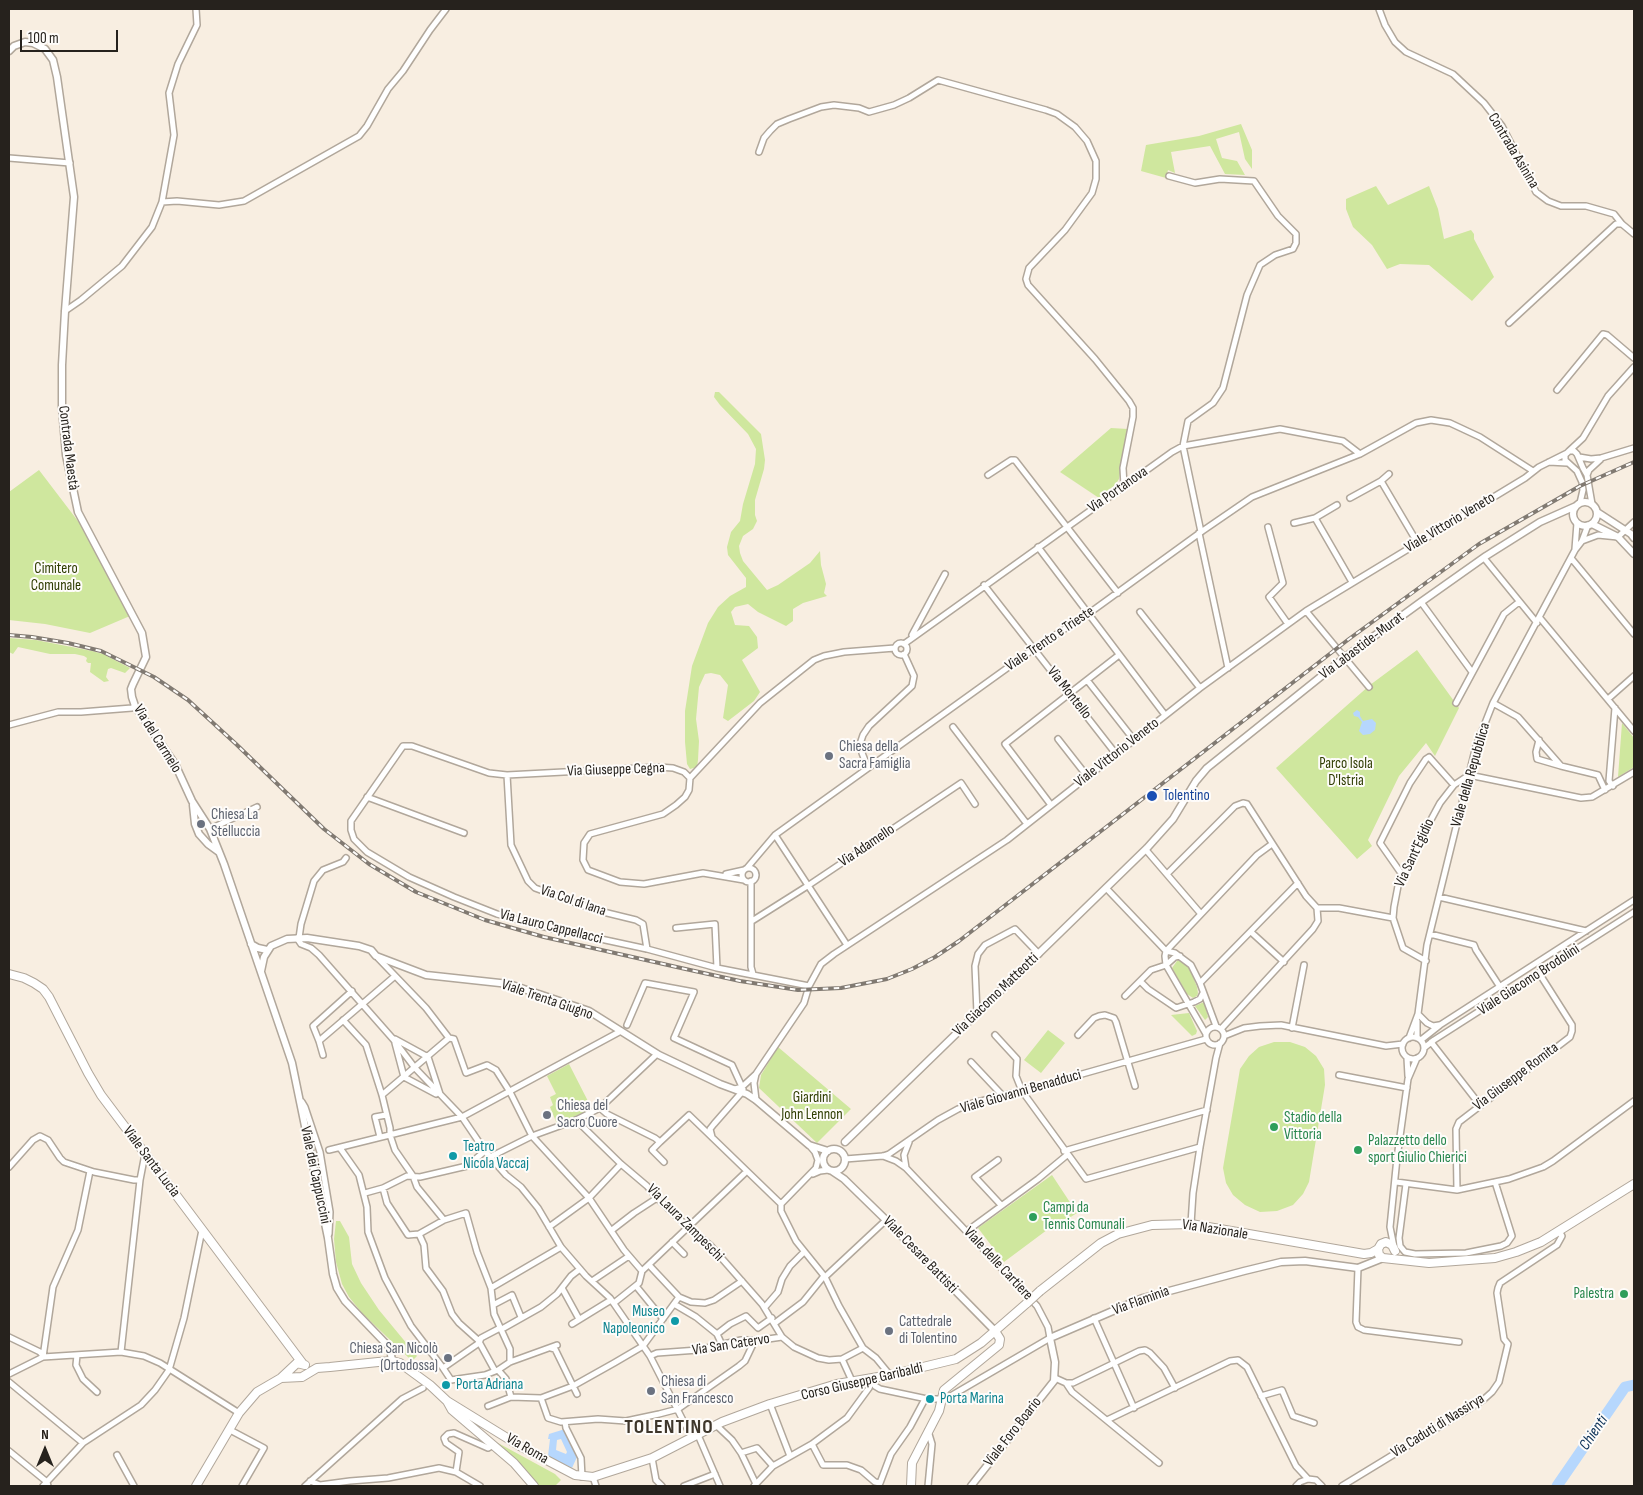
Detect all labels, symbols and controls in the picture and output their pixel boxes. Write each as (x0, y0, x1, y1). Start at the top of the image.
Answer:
scale bar (22, 20, 120, 52)
text: 100 m (28, 29, 59, 48)
street label: Contrada Asinina (1483, 110, 1543, 192)
street label: Contrada Maestà (54, 405, 82, 491)
street label: Via Portanova (1085, 463, 1151, 517)
street label: Viale Vittorio Veneto (1401, 489, 1499, 557)
park label: Cimitero Comunale (31, 560, 81, 595)
street label: Viale Trento e Trieste (1002, 603, 1098, 675)
street label: Via Labastide-Murat (1316, 608, 1408, 684)
street label: Via Montello (1043, 663, 1095, 723)
street label: Via del Carmelo (129, 702, 185, 776)
street label: Viale Vittorio Veneto (1071, 714, 1163, 792)
street label: Viale della Repubblica (1448, 721, 1494, 829)
place label: Chiesa della Sacra Famiglia (839, 738, 911, 773)
marker: Chiesa della Sacra Famiglia (823, 750, 835, 762)
park label: Parco Isola D'Istria (1319, 755, 1373, 790)
street label: Via Giuseppe Cegna (567, 759, 665, 781)
place label: Tolentino (1163, 787, 1210, 805)
marker: Tolentino (1145, 789, 1159, 803)
place label: Chiesa La Stelluccia (211, 806, 260, 841)
street label: Via Sant'Egidio (1391, 816, 1439, 890)
marker: Chiesa La Stelluccia (195, 818, 207, 830)
street label: Via Adamello (836, 821, 898, 871)
street label: Via Col di lana (538, 881, 608, 921)
street label: Via Lauro Cappellacci (498, 906, 604, 948)
street label: Viale Giacomo Brodolini (1475, 940, 1583, 1020)
street label: Via Giacomo Matteotti (949, 950, 1043, 1040)
street label: Viale Trenta Giugno (499, 976, 595, 1024)
street label: Via Giuseppe Romita (1470, 1039, 1562, 1115)
street label: Viale Giovanni Benadduci (959, 1066, 1083, 1118)
park label: Giardini John Lennon (781, 1089, 843, 1124)
place label: Chiesa del Sacro Cuore (557, 1097, 618, 1132)
marker: Chiesa del Sacro Cuore (541, 1109, 553, 1121)
place label: Stadio della Vittoria (1284, 1109, 1342, 1144)
marker: Stadio della Vittoria (1268, 1121, 1280, 1133)
street label: Viale Santa Lucia (118, 1123, 184, 1201)
street label: Viale dei Cappuccini (296, 1125, 334, 1225)
place label: Palazzetto dello sport Giulio Chierici (1368, 1132, 1467, 1167)
place label: Teatro Nicola Vaccaj (463, 1138, 529, 1173)
marker: Palazzetto dello sport Giulio Chierici (1352, 1144, 1364, 1156)
marker: Teatro Nicola Vaccaj (447, 1150, 459, 1162)
street label: Via Laura Zampeschi (643, 1181, 727, 1265)
place label: Campi da Tennis Comunali (1043, 1199, 1125, 1234)
marker: Campi da Tennis Comunali (1027, 1211, 1039, 1223)
street label: Viale Cesare Battisti (879, 1213, 961, 1297)
street label: Via Nazionale (1181, 1216, 1249, 1244)
street label: Viale delle Cartiere (960, 1224, 1036, 1304)
street label: Via Flaminia (1110, 1282, 1172, 1320)
place label: Palestra (1573, 1285, 1614, 1303)
marker: Palestra (1618, 1288, 1630, 1300)
place label: Museo Napoleonico (603, 1303, 665, 1338)
place label: Cattedrale di Tolentino (899, 1313, 957, 1348)
marker: Museo Napoleonico (669, 1315, 681, 1327)
marker: Cattedrale di Tolentino (883, 1325, 895, 1337)
street label: Via San Catervo (691, 1330, 771, 1360)
place label: Chiesa San Nicolò (Ortodossa) (349, 1340, 438, 1375)
marker: Chiesa San Nicolò (Ortodossa) (442, 1352, 454, 1364)
street label: Corso Giuseppe Garibaldi (799, 1359, 925, 1405)
place label: Chiesa di San Francesco (661, 1373, 733, 1408)
place label: Porta Adriana (456, 1376, 523, 1394)
marker: Porta Adriana (440, 1379, 452, 1391)
marker: Chiesa di San Francesco (645, 1385, 657, 1397)
place label: Porta Marina (940, 1390, 1004, 1408)
street label: Via Caduti di Nassirya (1388, 1390, 1488, 1462)
marker: Porta Marina (924, 1393, 936, 1405)
street label: Viale Foro Boario (980, 1394, 1046, 1470)
water label: Chienti (1575, 1412, 1613, 1454)
district label: TOLENTINO (623, 1416, 715, 1440)
north arrow (20, 1425, 70, 1475)
text: N (41, 1426, 49, 1443)
street label: Via Roma (503, 1430, 551, 1468)

